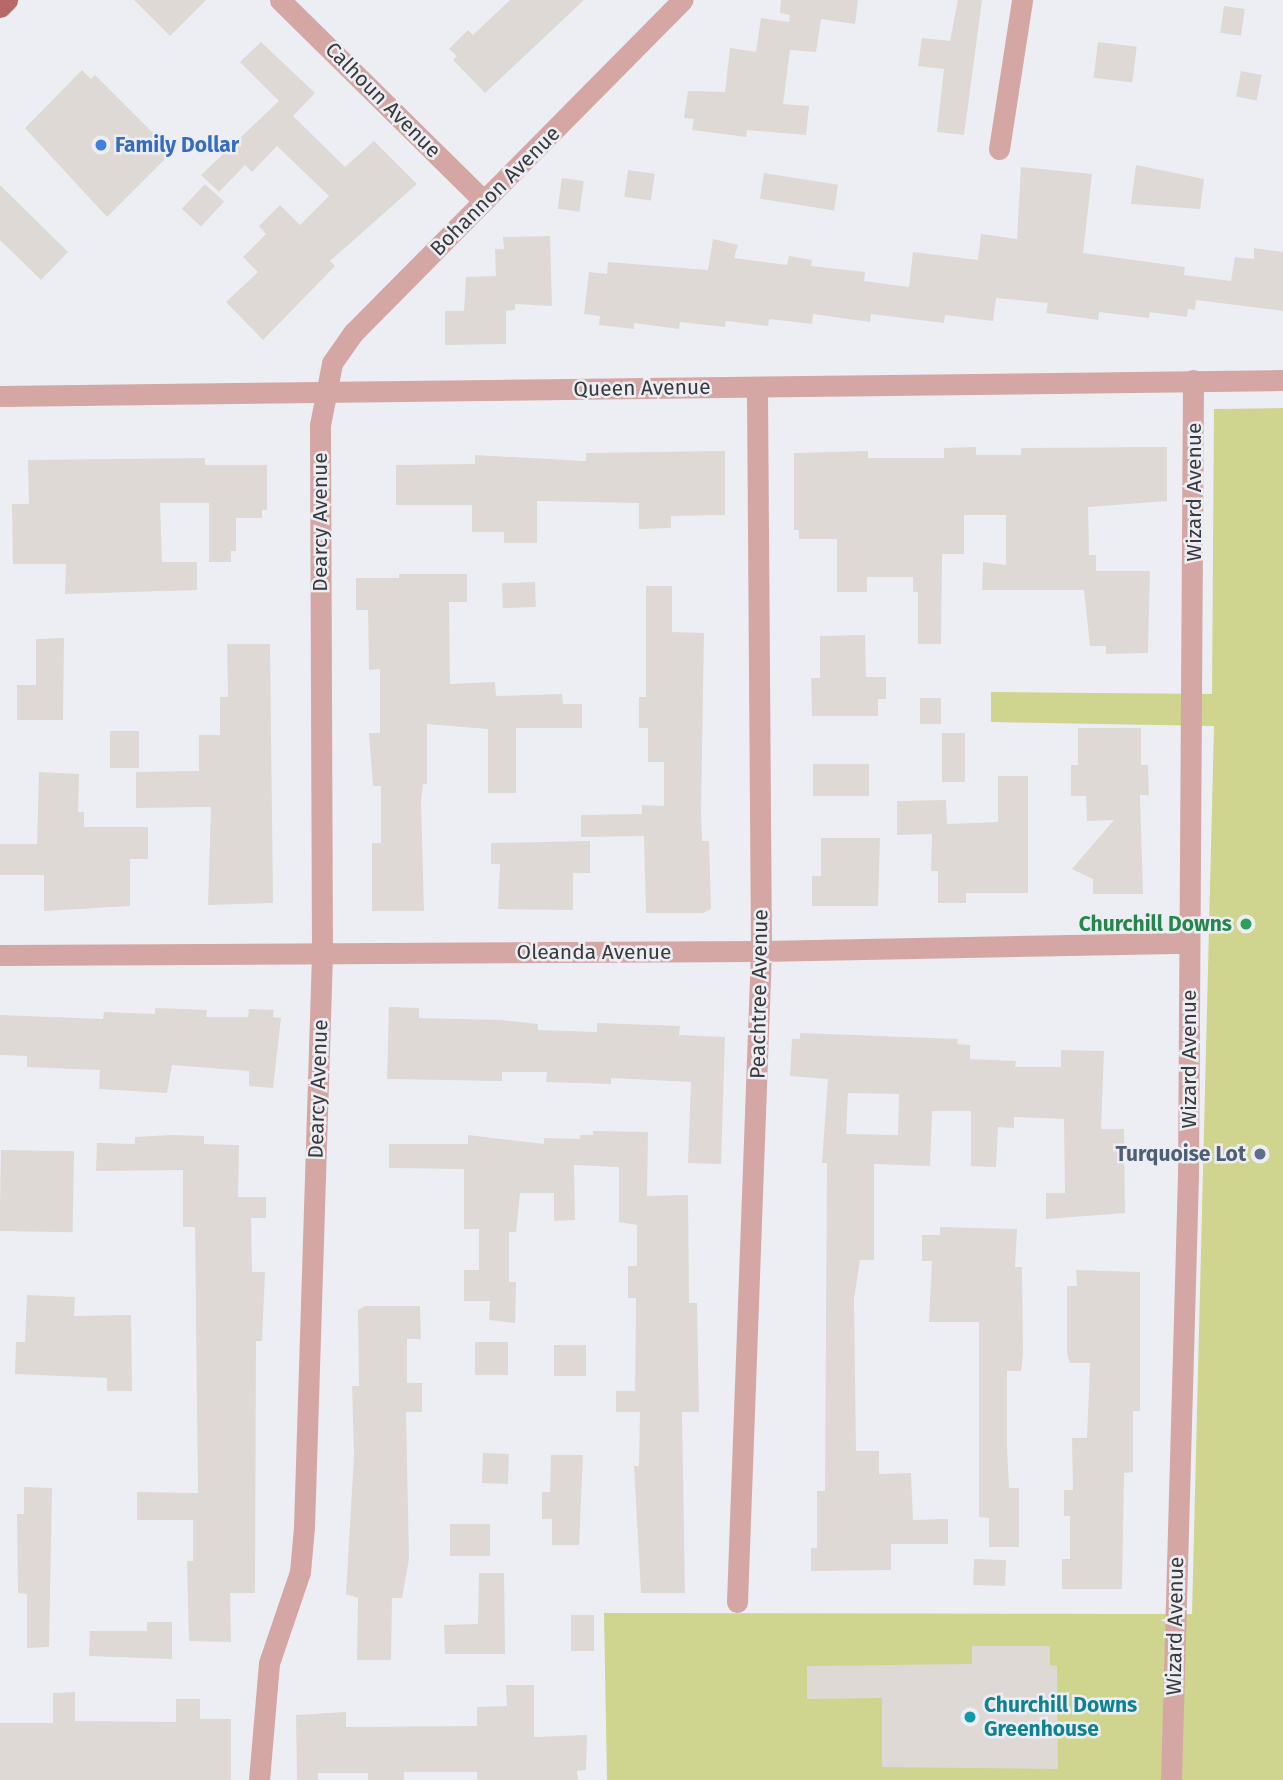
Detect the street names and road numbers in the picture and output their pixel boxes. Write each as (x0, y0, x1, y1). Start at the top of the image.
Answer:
street label: Calhoun Avenue (320, 37, 446, 163)
street label: Bohannon Avenue (425, 121, 565, 261)
street label: Queen Avenue (573, 374, 711, 402)
street label: Wizard Avenue (1181, 423, 1207, 561)
street label: Dearcy Avenue (307, 452, 333, 592)
street label: Peachtree Avenue (745, 909, 773, 1079)
street label: Oleanda Avenue (517, 939, 671, 965)
street label: Wizard Avenue (1176, 990, 1202, 1128)
street label: Dearcy Avenue (303, 1019, 333, 1159)
street label: Wizard Avenue (1161, 1556, 1189, 1696)

